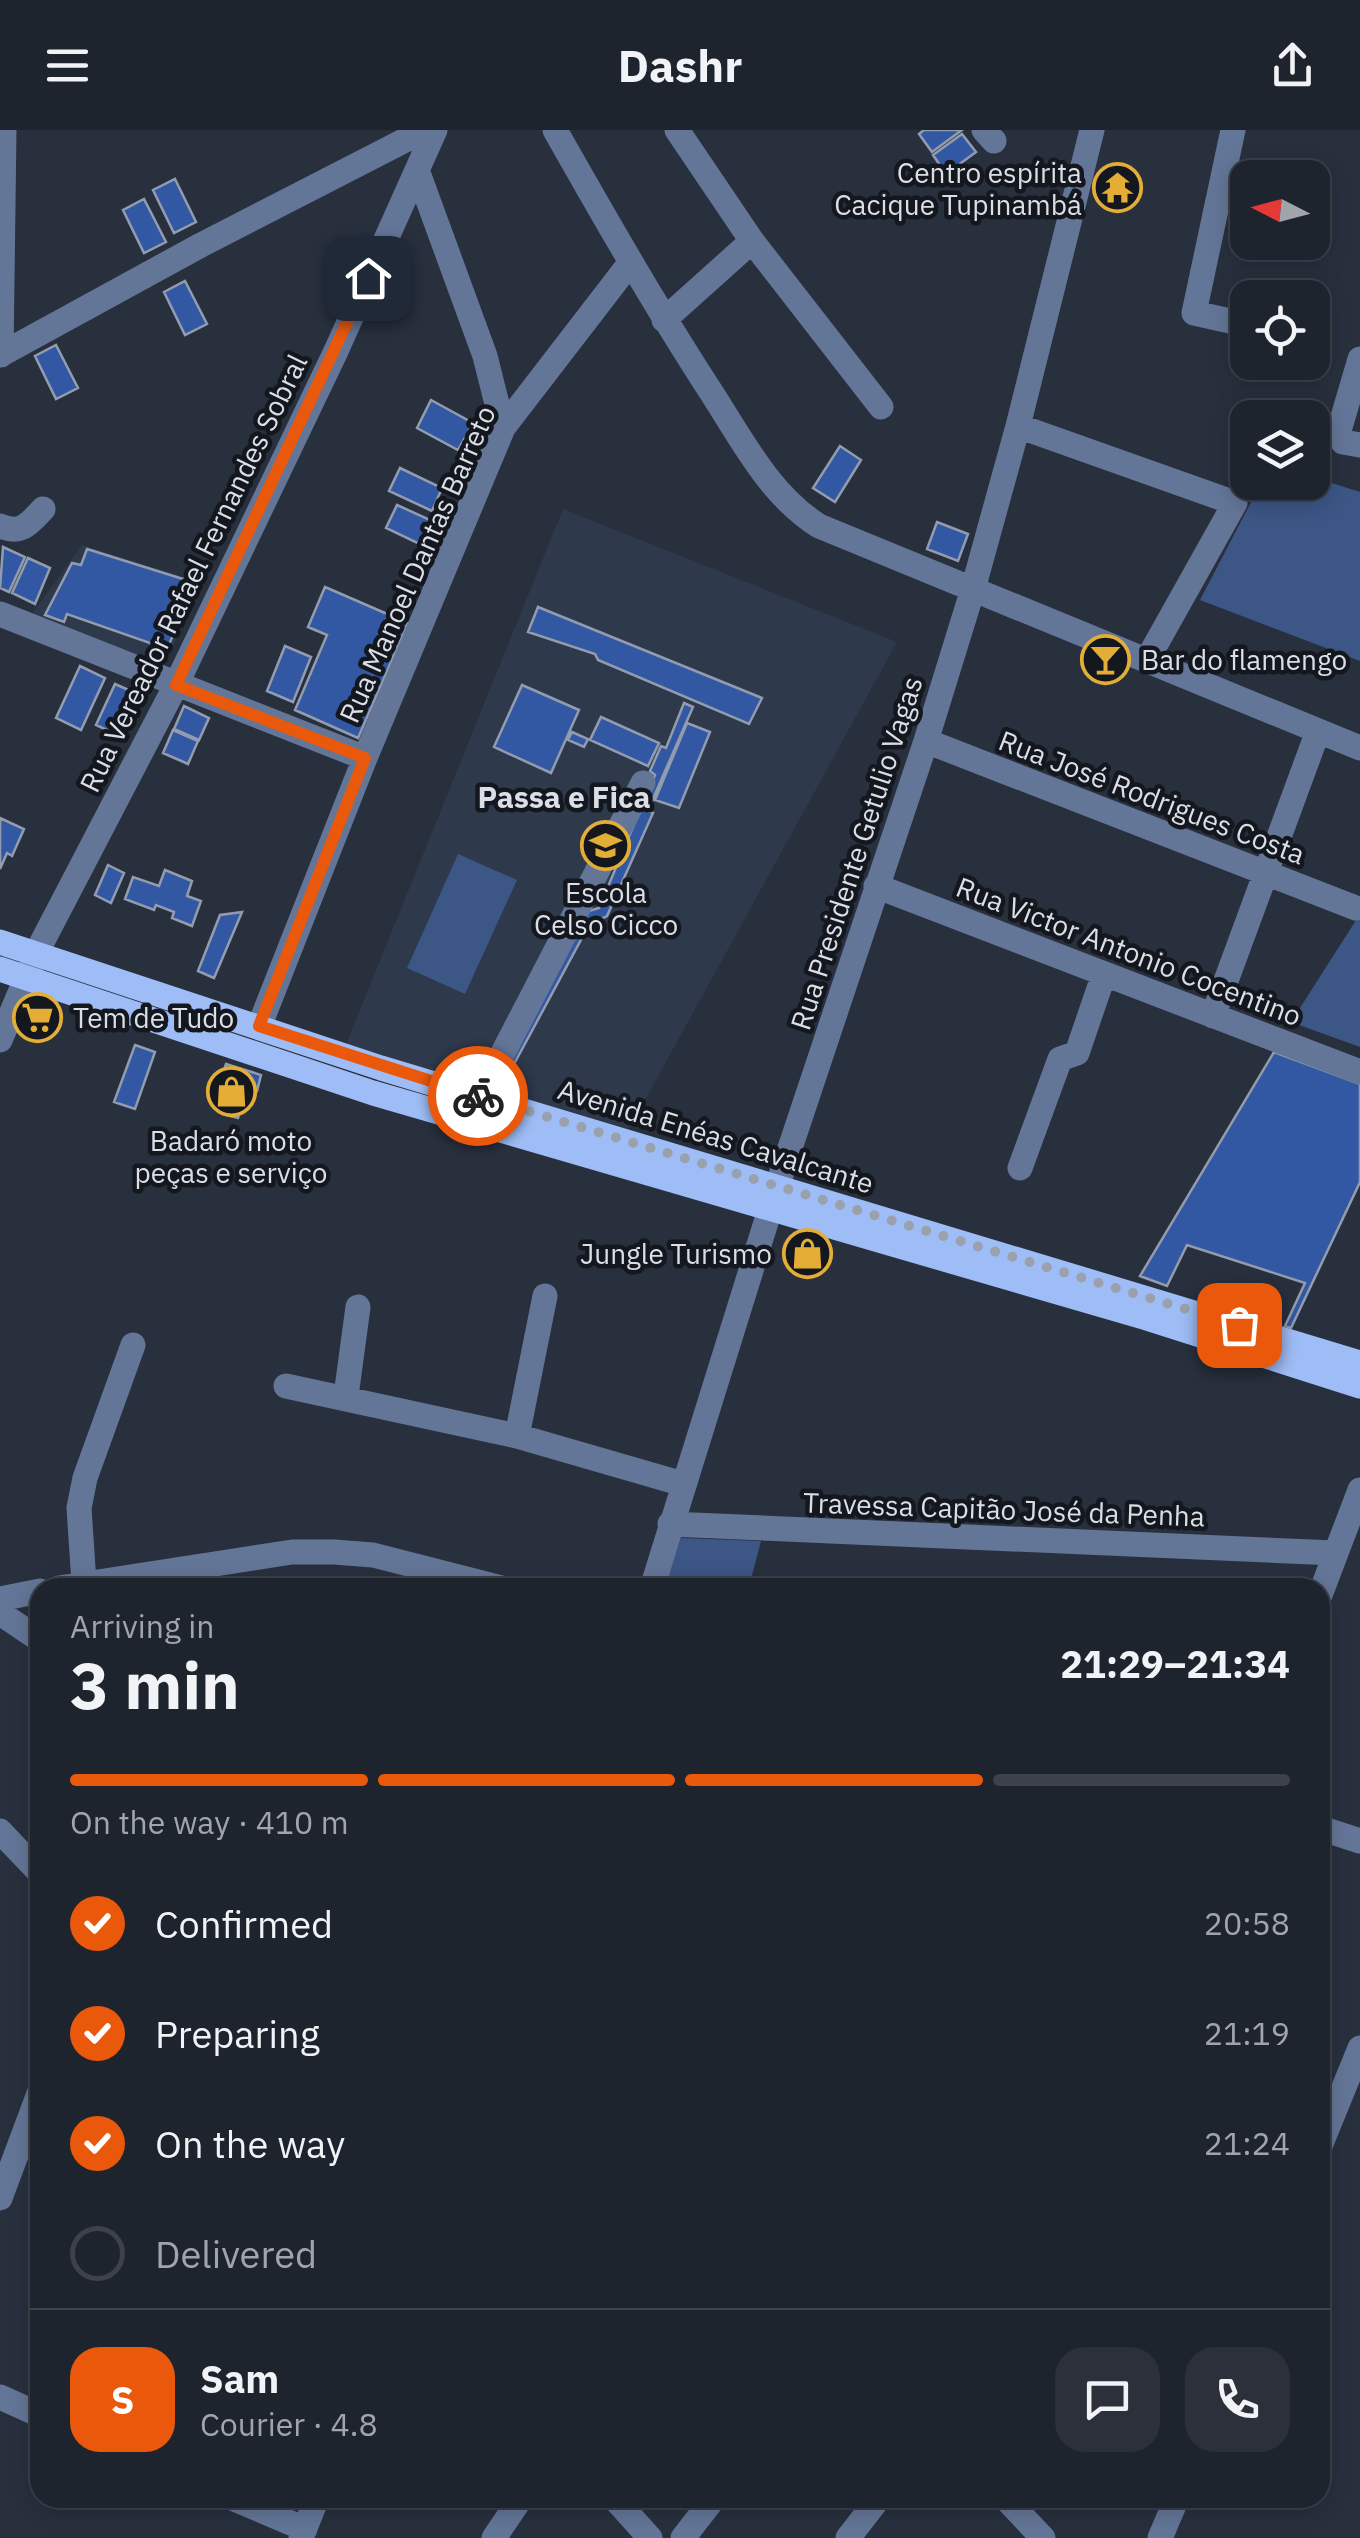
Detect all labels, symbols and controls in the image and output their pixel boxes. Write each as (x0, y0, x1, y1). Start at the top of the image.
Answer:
text: Dashr (618, 36, 742, 94)
icon: menu (40, 38, 95, 93)
icon: share (1265, 38, 1320, 93)
place label: Centro espírita Cacique Tupinambá (834, 154, 1082, 223)
north arrow (1230, 160, 1330, 260)
map controls (1230, 160, 1330, 500)
temple icon: Centro espírita Cacique Tupinambá (1091, 162, 1143, 214)
pin (326, 236, 411, 321)
icon: home (341, 251, 396, 306)
button: locate (1230, 280, 1330, 380)
street label: Rua Vereador Rafael Fernandes Sobral (71, 348, 315, 798)
street label: Rua Manoel Dantas Barreto (330, 400, 504, 728)
button: layers (1230, 400, 1330, 500)
bar icon: Bar do flamengo (1080, 633, 1132, 685)
place label: Bar do flamengo (1141, 641, 1347, 678)
street label: Rua Presidente Getulio Vagas (781, 672, 931, 1034)
street label: Rua José Rodrigues Costa (994, 721, 1310, 873)
district label: Passa e Fica (477, 777, 651, 816)
school or university icon: Escola Celso Cicco (580, 819, 632, 871)
street label: Rua Victor Antonio Cocentino (951, 868, 1307, 1034)
place label: Escola Celso Cicco (534, 874, 678, 943)
supermarket icon: Tem de Tudo (12, 991, 64, 1043)
place label: Tem de Tudo (73, 999, 234, 1036)
courier (428, 1046, 528, 1146)
shop icon: Badaró moto peças e serviço (205, 1066, 257, 1118)
icon: bike (451, 1069, 506, 1124)
street label: Avenida Enéas Cavalcante (554, 1070, 878, 1202)
place label: Badaró moto peças e serviço (135, 1122, 327, 1191)
shop icon: Jungle Turismo (781, 1227, 833, 1279)
place label: Jungle Turismo (580, 1235, 772, 1272)
pin (1197, 1283, 1282, 1368)
icon: bag (1212, 1298, 1267, 1353)
street label: Travessa Capitão José da Penha (803, 1483, 1205, 1535)
text: Arriving in (70, 1605, 215, 1647)
text: 21:29–21:34 (1060, 1639, 1290, 1688)
text: 3 min (70, 1642, 240, 1727)
text: On the way · 410 m (70, 1801, 349, 1843)
icon: check (70, 1896, 125, 1951)
text: Confirmed (155, 1899, 333, 1948)
text: 20:58 (1204, 1902, 1290, 1944)
icon: check (70, 2006, 125, 2061)
text: Preparing (155, 2009, 320, 2058)
text: 21:19 (1204, 2012, 1290, 2054)
icon: check (70, 2116, 125, 2171)
text: On the way (155, 2119, 345, 2168)
text: 21:24 (1204, 2122, 1290, 2164)
text: Delivered (155, 2229, 317, 2278)
button: chat (1055, 2347, 1160, 2452)
button: phone (1185, 2347, 1290, 2452)
text: Sam (200, 2354, 279, 2403)
text: S (111, 2375, 134, 2424)
text: Courier · 4.8 (200, 2403, 378, 2445)

